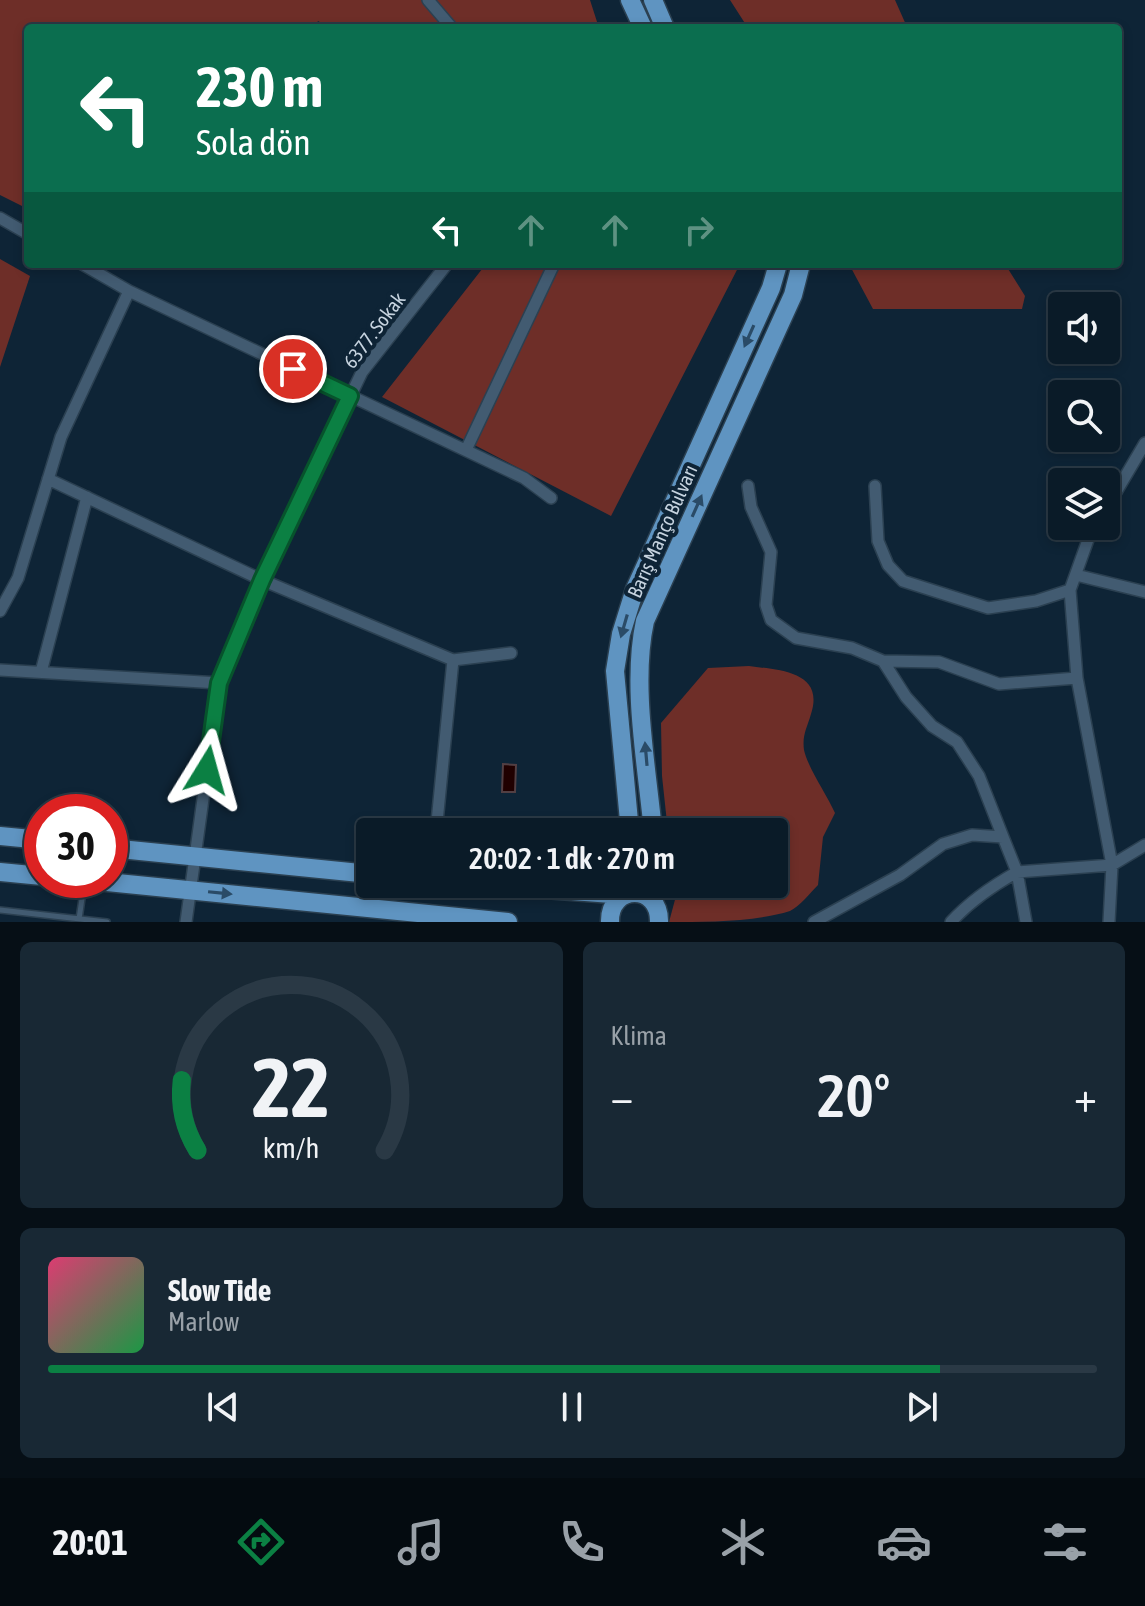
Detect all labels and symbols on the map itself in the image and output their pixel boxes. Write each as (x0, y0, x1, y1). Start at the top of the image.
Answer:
street label: 6377. Sokak (338, 288, 410, 372)
one-way arrow (742, 325, 756, 348)
pin (259, 335, 327, 403)
street label: Barış Manço Bulvarı (622, 461, 702, 601)
one-way arrow (690, 495, 704, 518)
one-way arrow (617, 614, 629, 639)
position arrow (165, 728, 249, 812)
one-way arrow (639, 741, 652, 766)
speed limit sign: 30 (24, 794, 128, 898)
one-way arrow (208, 886, 233, 899)

